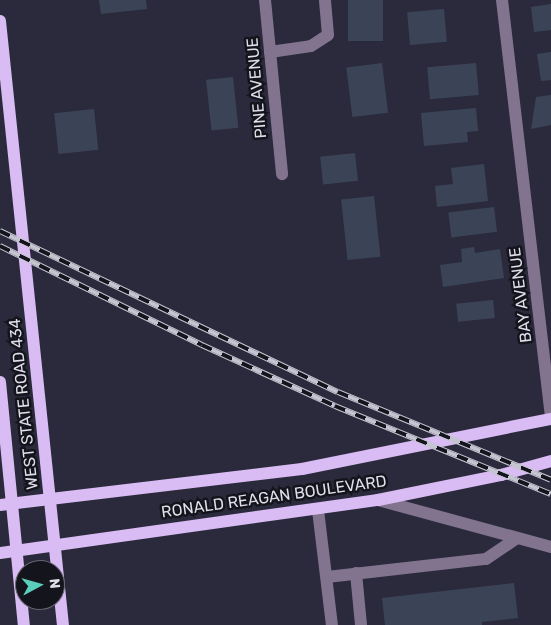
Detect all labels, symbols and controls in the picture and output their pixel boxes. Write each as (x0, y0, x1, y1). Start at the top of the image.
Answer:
street label: PINE AVENUE (243, 37, 271, 139)
street label: BAY AVENUE (506, 246, 536, 344)
street label: WEST STATE ROAD 434 (5, 317, 43, 491)
street label: RONALD REAGAN BOULEVARD (160, 472, 388, 522)
north arrow (15, 560, 65, 610)
text: N (45, 578, 63, 589)

